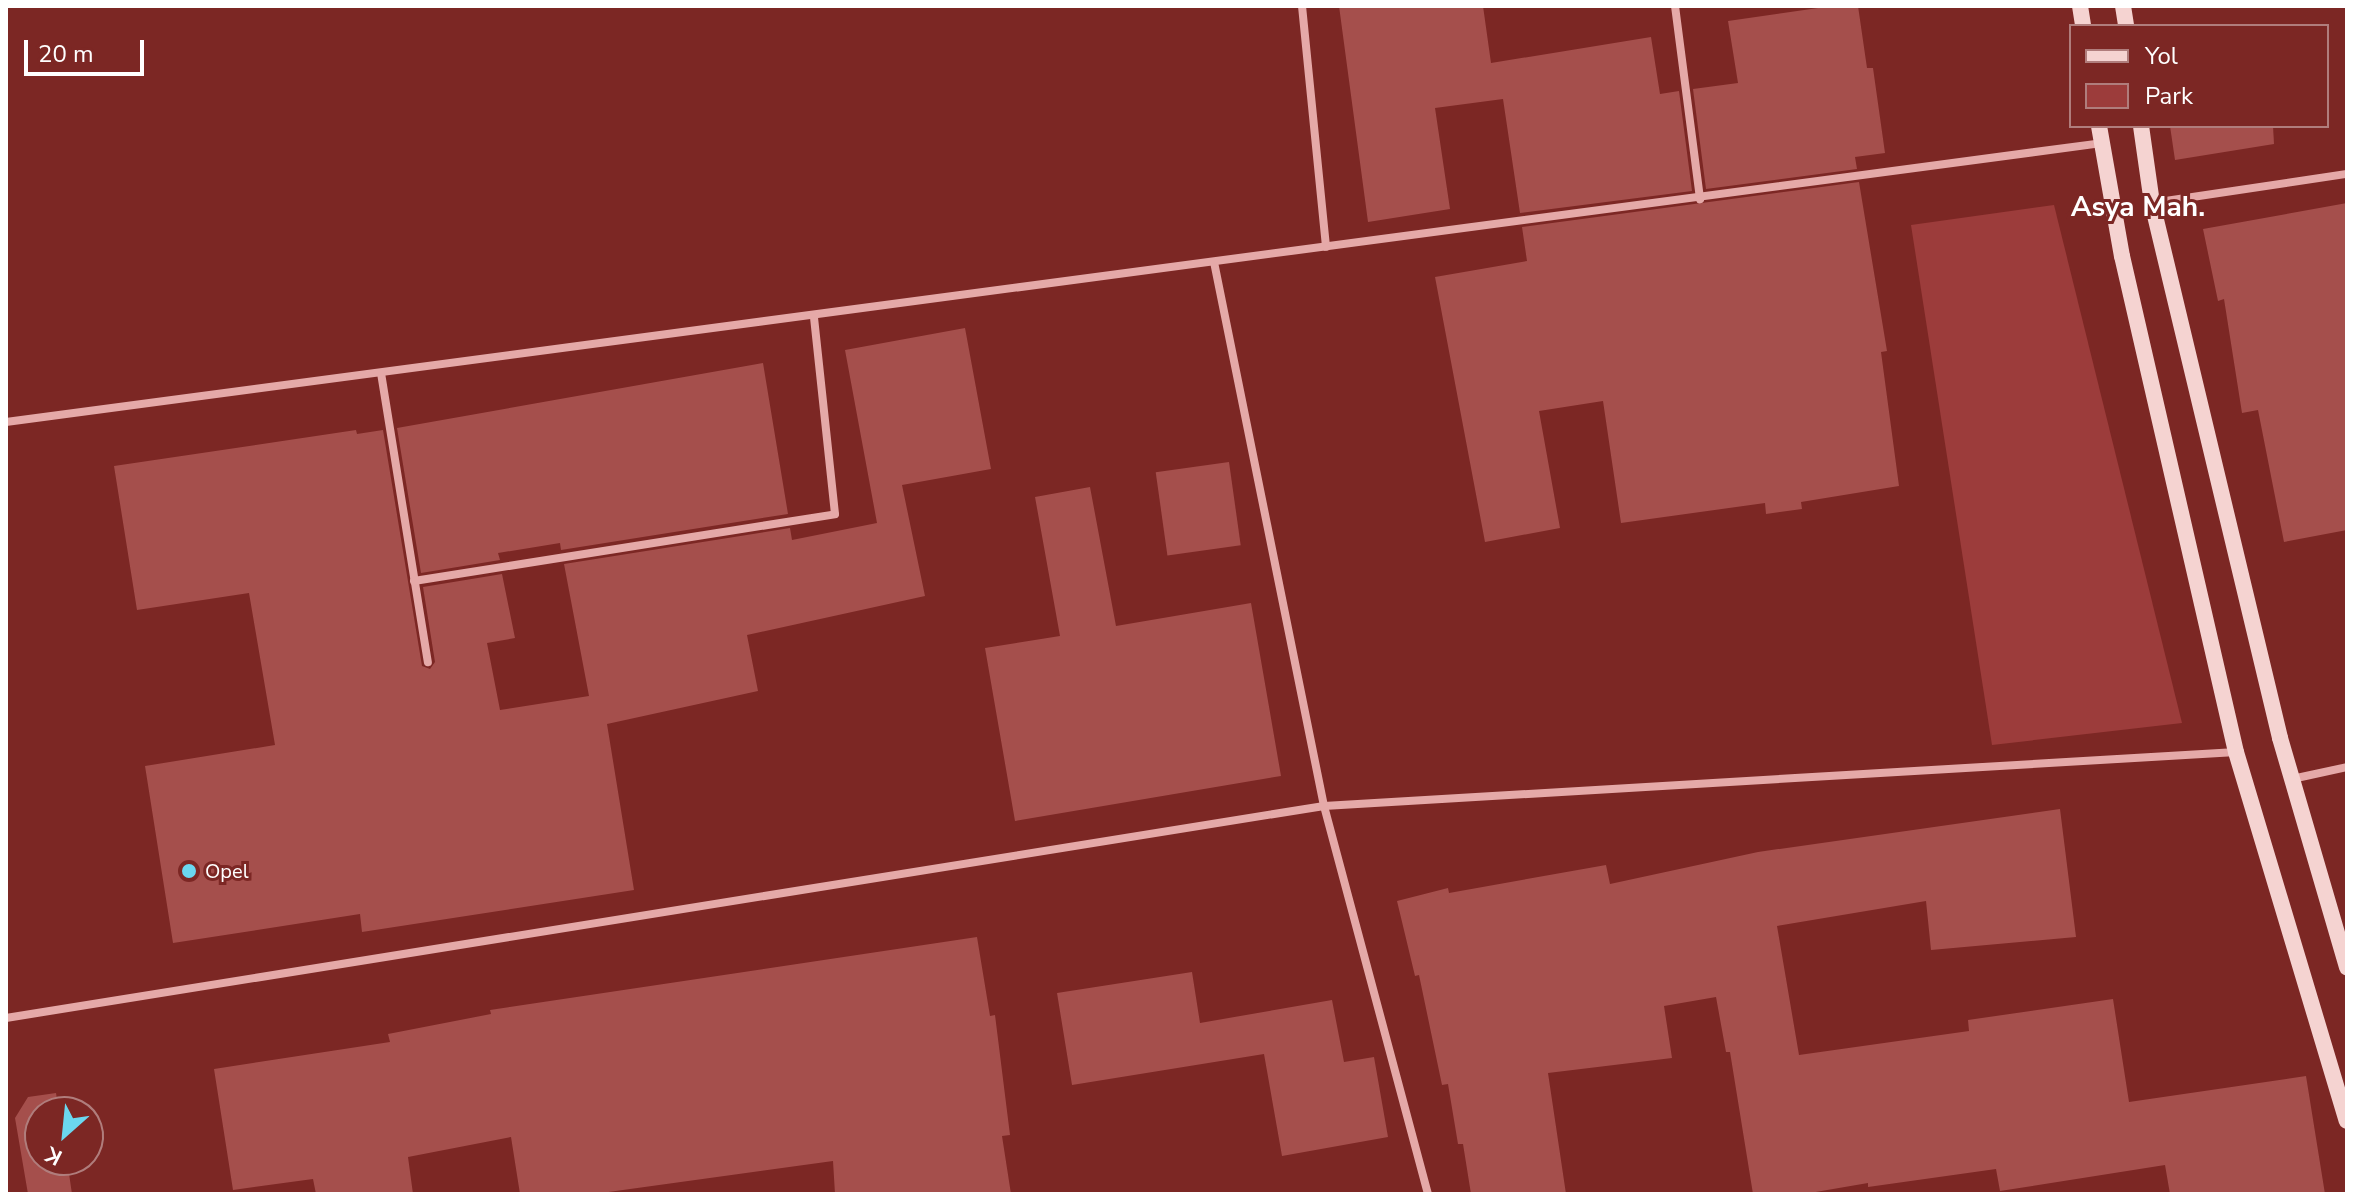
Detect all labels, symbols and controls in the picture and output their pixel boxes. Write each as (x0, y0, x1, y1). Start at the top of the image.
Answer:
scale bar (28, 24, 148, 74)
legend (2069, 24, 2329, 128)
text: 20 m (38, 38, 94, 70)
text: Yol (2145, 40, 2178, 72)
text: Park (2145, 80, 2193, 112)
district label: Asya Mah. (2071, 190, 2205, 224)
place label: Opel (205, 859, 249, 883)
marker: Opel (180, 862, 198, 880)
north arrow (24, 1096, 104, 1176)
text: K (41, 1139, 67, 1172)

